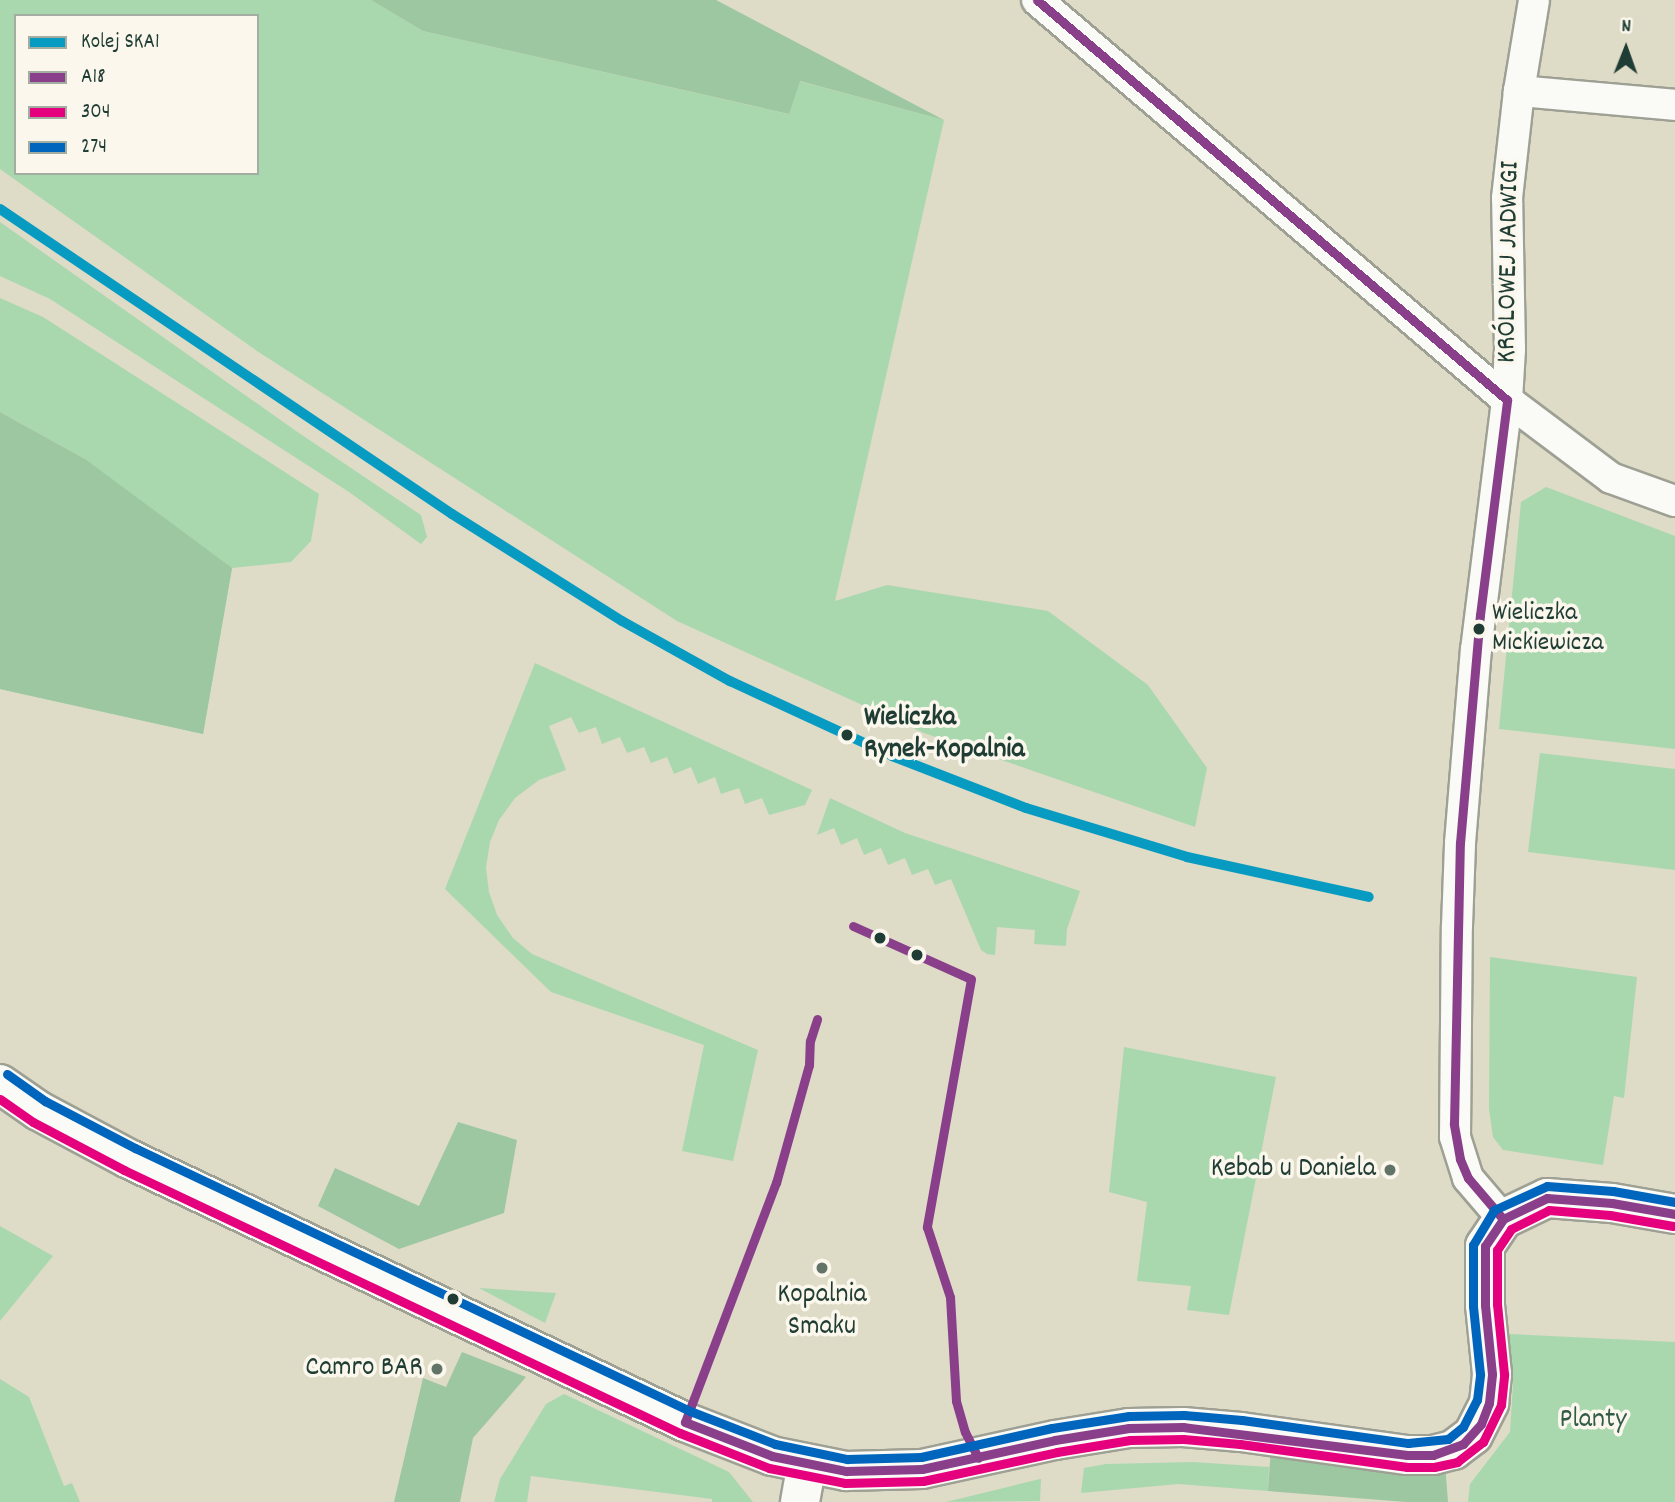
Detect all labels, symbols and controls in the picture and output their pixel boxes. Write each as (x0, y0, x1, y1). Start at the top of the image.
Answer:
legend (14, 14, 259, 175)
north arrow (1591, 14, 1661, 84)
text: N (1621, 14, 1631, 41)
text: Kolej SKA1 (81, 28, 160, 58)
text: A18 (81, 63, 106, 93)
text: 304 (81, 98, 110, 128)
text: 274 (81, 133, 107, 163)
street label: KRÓLOWEJ JADWIGI (1491, 161, 1529, 363)
place label: Wieliczka Mickiewicza (1492, 598, 1603, 660)
marker: Wieliczka Mickiewicza (1472, 622, 1486, 636)
place label: Wieliczka Rynek-Kopalnia (864, 702, 1025, 768)
marker: Wieliczka Rynek-Kopalnia (836, 724, 858, 746)
unlabelled marker (873, 931, 887, 945)
unlabelled marker (910, 948, 924, 962)
place label: Kebab u Daniela (1211, 1153, 1376, 1187)
marker: Kebab u Daniela (1382, 1162, 1398, 1178)
marker: Kopalnia Smaku (814, 1260, 830, 1276)
place label: Kopalnia Smaku (777, 1279, 867, 1345)
unlabelled marker (446, 1292, 460, 1306)
place label: Camro BAR (305, 1352, 423, 1386)
marker: Camro BAR (429, 1361, 445, 1377)
park label: Planty (1559, 1404, 1627, 1438)

